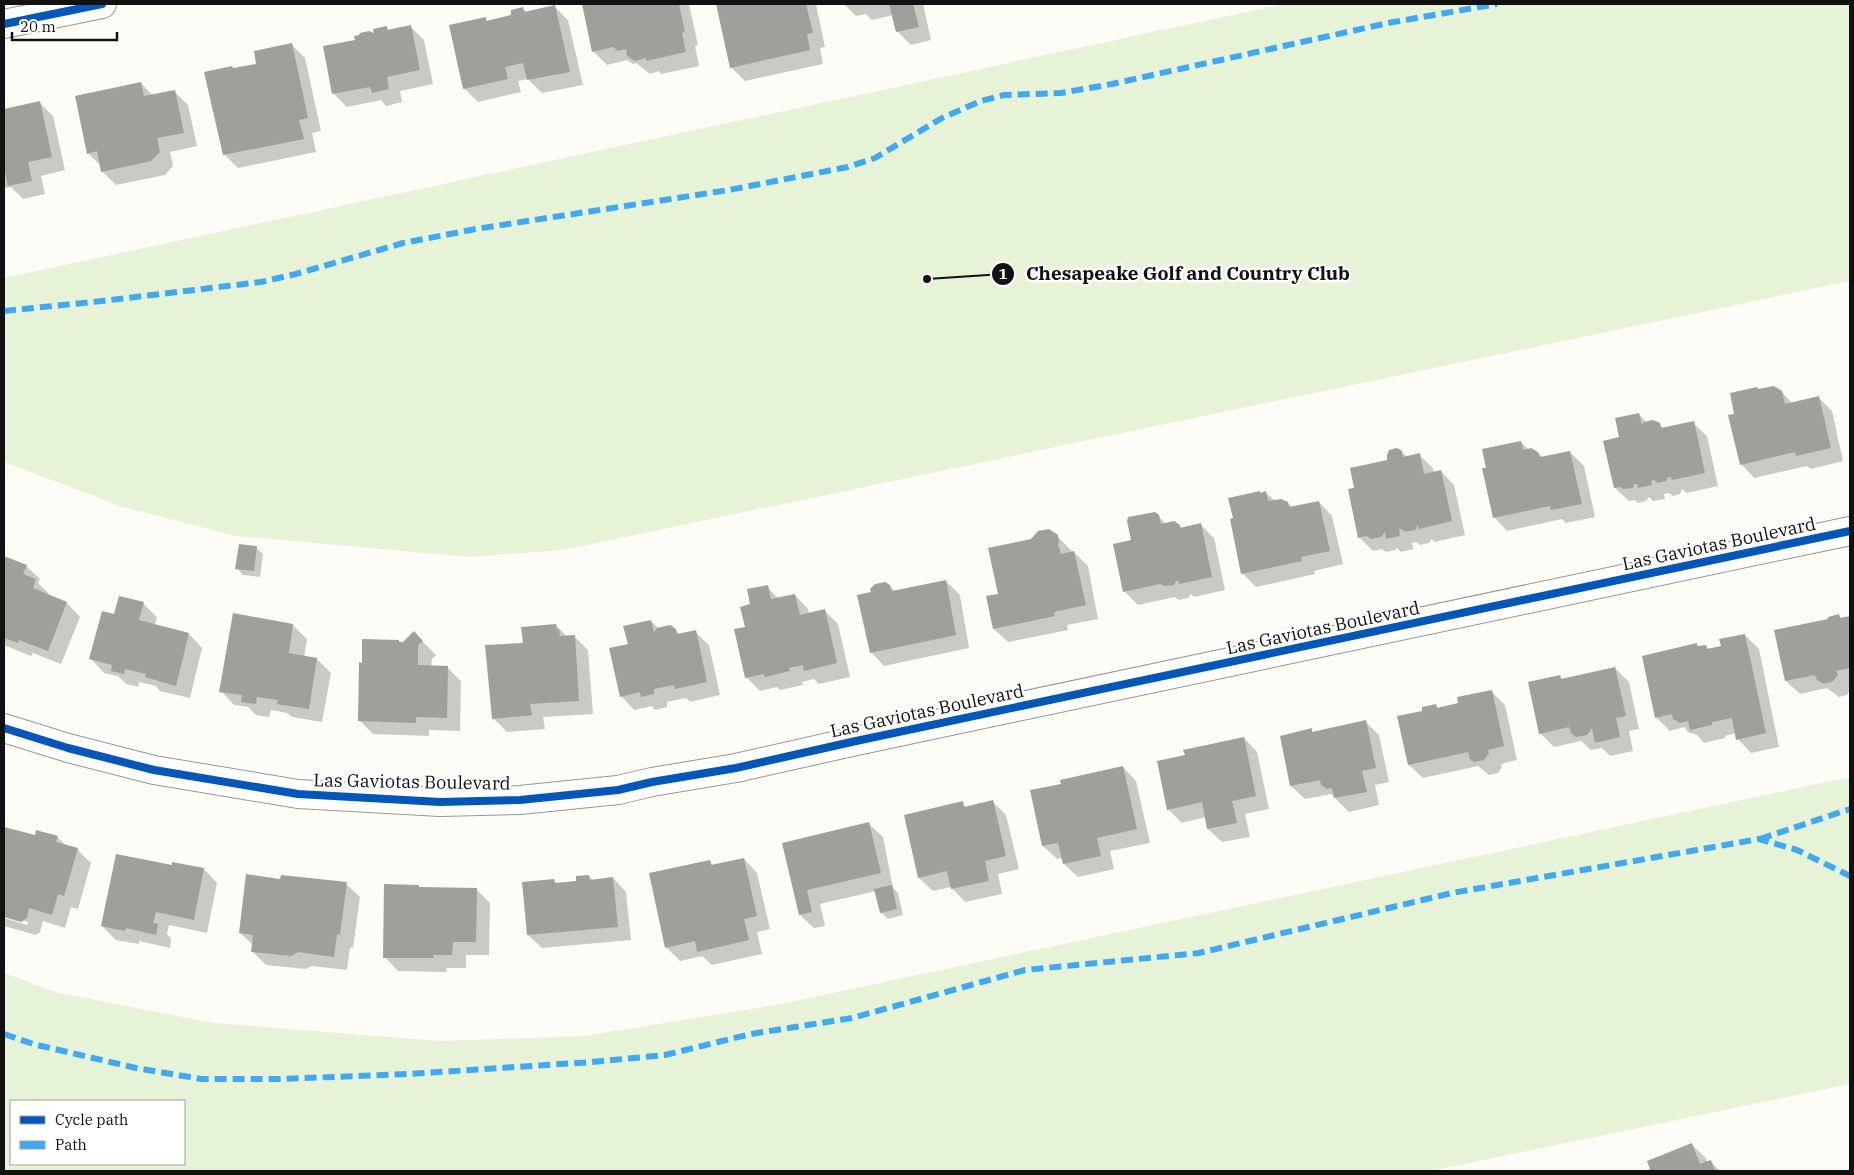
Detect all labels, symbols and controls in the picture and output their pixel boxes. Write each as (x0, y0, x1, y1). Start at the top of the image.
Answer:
scale bar (12, 10, 118, 42)
text: 20 m (20, 17, 56, 36)
callout: Chesapeake Golf and Country Club (991, 257, 1360, 291)
text: Chesapeake Golf and Country Club (1026, 261, 1350, 285)
text: 1 (998, 264, 1008, 283)
street label: Las Gaviotas Boulevard (1620, 512, 1818, 575)
street label: Las Gaviotas Boulevard (1224, 596, 1422, 659)
street label: Las Gaviotas Boulevard (828, 679, 1026, 742)
street label: Las Gaviotas Boulevard (313, 768, 511, 795)
legend (10, 1100, 185, 1165)
text: Cycle path (55, 1110, 128, 1129)
text: Path (55, 1135, 87, 1154)

